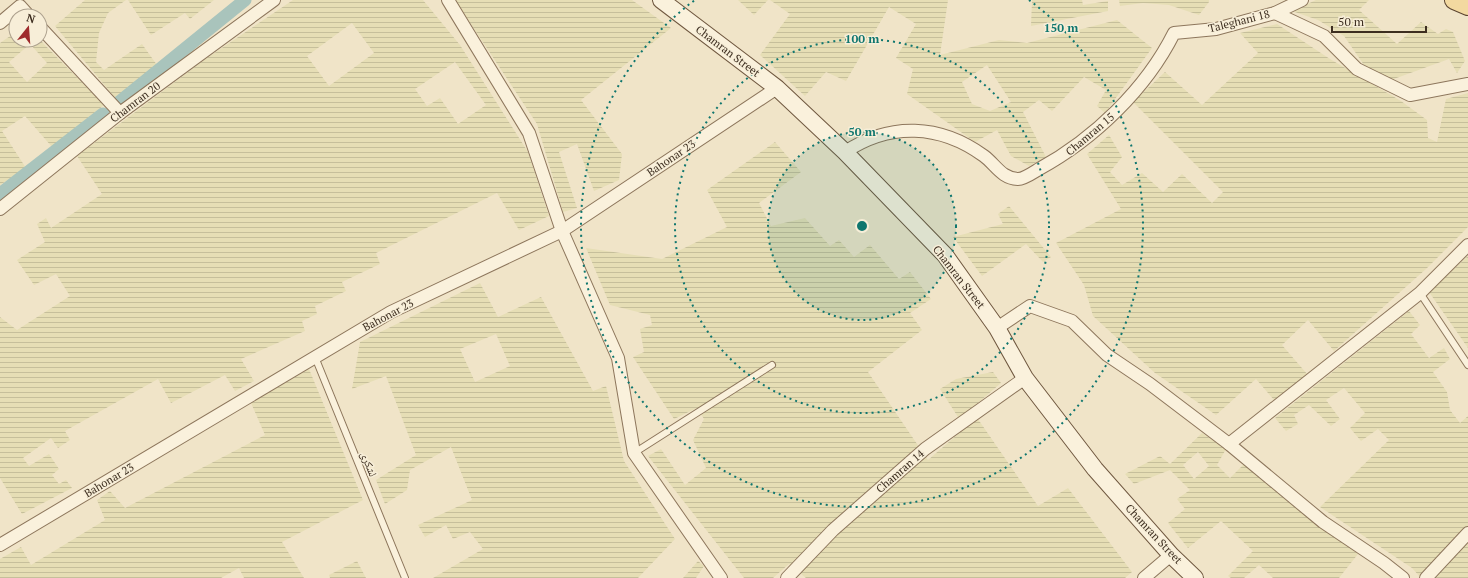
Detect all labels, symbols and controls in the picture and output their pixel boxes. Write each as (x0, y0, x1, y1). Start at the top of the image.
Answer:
street label: Taleghani 18 (1207, 7, 1271, 35)
north arrow (8, 8, 48, 48)
scale bar (1332, 8, 1426, 34)
text: N (25, 11, 38, 27)
text: 50 m (1338, 14, 1365, 29)
text: 150 m (1044, 20, 1078, 35)
street label: Chamran Street (693, 22, 763, 80)
text: 100 m (845, 31, 879, 46)
street label: Chamran 20 (107, 78, 163, 125)
street label: Chamran 15 (1063, 109, 1117, 158)
text: 50 m (848, 124, 876, 139)
street label: Bahonar 23 (644, 137, 698, 179)
centre of rings (855, 219, 869, 233)
street label: Chamran Street (930, 242, 988, 312)
street label: Bahonar 23 (360, 296, 416, 334)
street label: Chamran 14 (873, 446, 927, 496)
street label: لشکری (358, 449, 380, 479)
street label: Bahonar 23 (82, 460, 137, 500)
street label: Chamran Street (1123, 501, 1185, 567)

